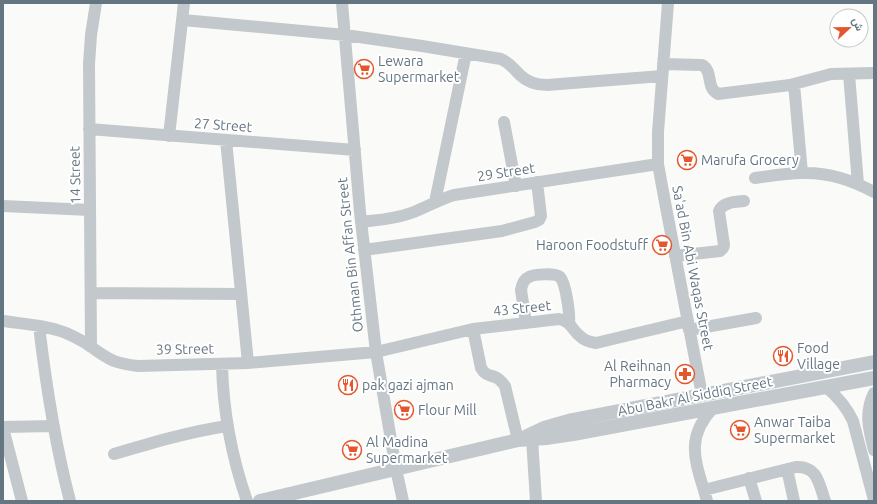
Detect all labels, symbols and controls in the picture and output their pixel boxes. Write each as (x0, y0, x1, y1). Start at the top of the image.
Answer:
north arrow (829, 8, 869, 48)
text: ش (849, 16, 866, 33)
place label: Lewara Supermarket (378, 53, 460, 85)
supermarket icon: Lewara Supermarket (353, 58, 375, 80)
street label: 27 Street (193, 115, 253, 135)
street label: 14 Street (66, 145, 84, 204)
supermarket icon: Marufa Grocery (676, 149, 698, 171)
place label: Marufa Grocery (701, 152, 799, 168)
street label: 29 Street (476, 159, 536, 184)
street label: Othman Bin Affan Street (334, 176, 366, 333)
street label: Sa'ad Bin Abi Waqas Street (669, 184, 717, 352)
supermarket icon: Haroon Foodstuff (651, 234, 673, 256)
place label: Haroon Foodstuff (536, 237, 648, 253)
street label: 43 Street (492, 297, 552, 319)
street label: 39 Street (156, 340, 215, 358)
place label: Food Village (797, 340, 840, 372)
restaurant icon: Food Village (772, 345, 794, 367)
place label: Al Reihnan Pharmacy (604, 358, 671, 390)
pharmacy icon: Al Reihnan Pharmacy (674, 363, 696, 385)
street label: Abu Bakr Al Siddiq Street (616, 373, 774, 419)
restaurant icon: pak gazi ajman (337, 374, 359, 396)
place label: pak gazi ajman (362, 377, 454, 393)
supermarket icon: Flour Mill (393, 399, 415, 421)
place label: Flour Mill (418, 402, 477, 418)
place label: Anwar Taiba Supermarket (754, 414, 836, 446)
supermarket icon: Anwar Taiba Supermarket (729, 419, 751, 441)
place label: Al Madina Supermarket (366, 434, 448, 466)
supermarket icon: Al Madina Supermarket (341, 439, 363, 461)

